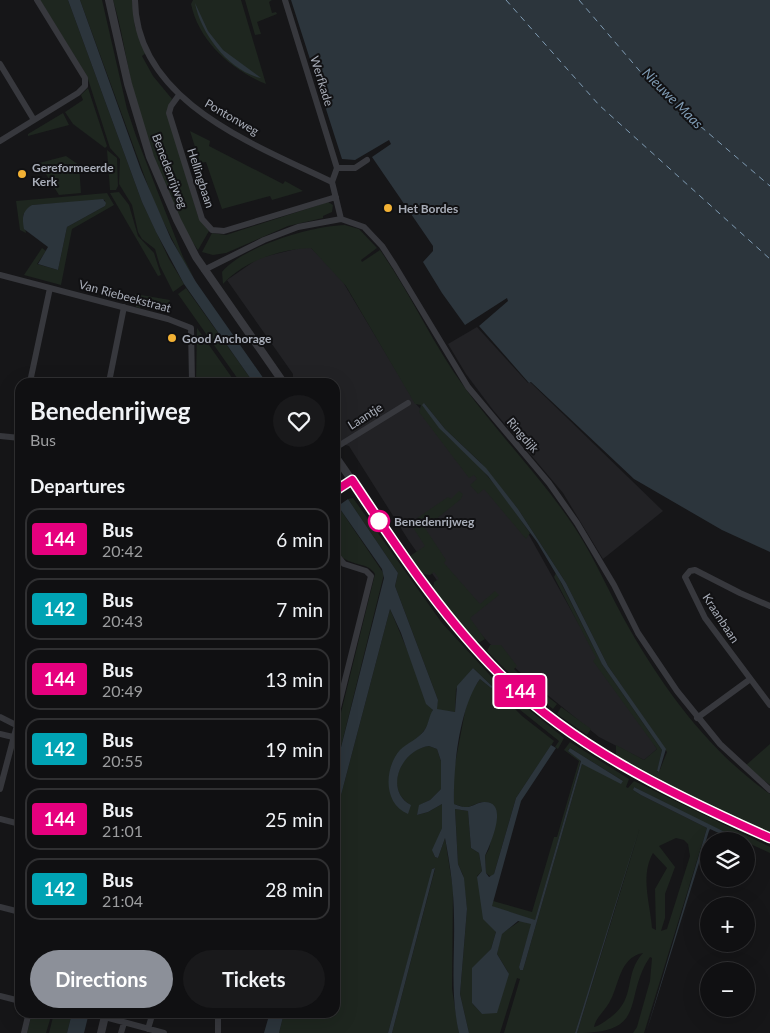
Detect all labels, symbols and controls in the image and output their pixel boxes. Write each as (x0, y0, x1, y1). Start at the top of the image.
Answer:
street label: Werfkade (307, 54, 337, 108)
water label: Nieuwe Maas (639, 64, 707, 132)
street label: Pontonweg (202, 96, 262, 138)
street label: Benedenrijweg (149, 132, 191, 210)
street label: Hellingbaan (184, 146, 218, 210)
place label: Gereformeerde Kerk (32, 160, 114, 189)
marker: Gereformeerde Kerk (16, 168, 28, 180)
place label: Het Bordes (398, 201, 458, 216)
marker: Het Bordes (382, 202, 394, 214)
street label: Van Riebeekstraat (77, 276, 174, 316)
place label: Good Anchorage (182, 331, 272, 346)
marker: Good Anchorage (166, 332, 178, 344)
button: heart (273, 395, 325, 447)
text: Benedenrijweg (30, 396, 190, 425)
street label: Laantje (345, 400, 385, 432)
street label: Ringdijk (504, 414, 543, 456)
text: Bus (30, 430, 56, 449)
text: Departures (30, 474, 125, 497)
marker: Benedenrijweg (368, 510, 390, 532)
place label: Benedenrijweg (394, 514, 475, 529)
text: Bus (102, 518, 133, 541)
text: 144 (44, 528, 75, 550)
text: 6 min (276, 528, 323, 551)
text: 20:42 (102, 541, 143, 560)
text: Bus (102, 588, 133, 611)
street label: Kraanbaan (699, 590, 743, 646)
text: 142 (44, 598, 75, 620)
text: 7 min (276, 598, 323, 621)
text: 20:43 (102, 611, 143, 630)
text: Bus (102, 658, 133, 681)
text: 144 (44, 668, 75, 690)
text: 13 min (265, 668, 323, 691)
line badge: 144 (491, 675, 549, 707)
text: 144 (504, 680, 536, 702)
text: 20:49 (102, 681, 143, 700)
text: Bus (102, 728, 133, 751)
text: 142 (44, 738, 75, 760)
text: 19 min (265, 738, 323, 761)
text: 20:55 (102, 751, 143, 770)
text: Bus (102, 798, 133, 821)
text: 144 (44, 808, 75, 830)
text: 25 min (265, 808, 323, 831)
text: 21:01 (102, 821, 143, 840)
map controls (700, 832, 755, 1017)
button: layers (700, 832, 755, 887)
text: Bus (102, 868, 133, 891)
text: 142 (44, 878, 75, 900)
text: 28 min (265, 878, 323, 901)
text: 21:04 (102, 891, 143, 910)
button: + (700, 897, 755, 952)
button: Directions (30, 950, 173, 1008)
button: Tickets (183, 950, 325, 1008)
button: − (700, 962, 755, 1017)

